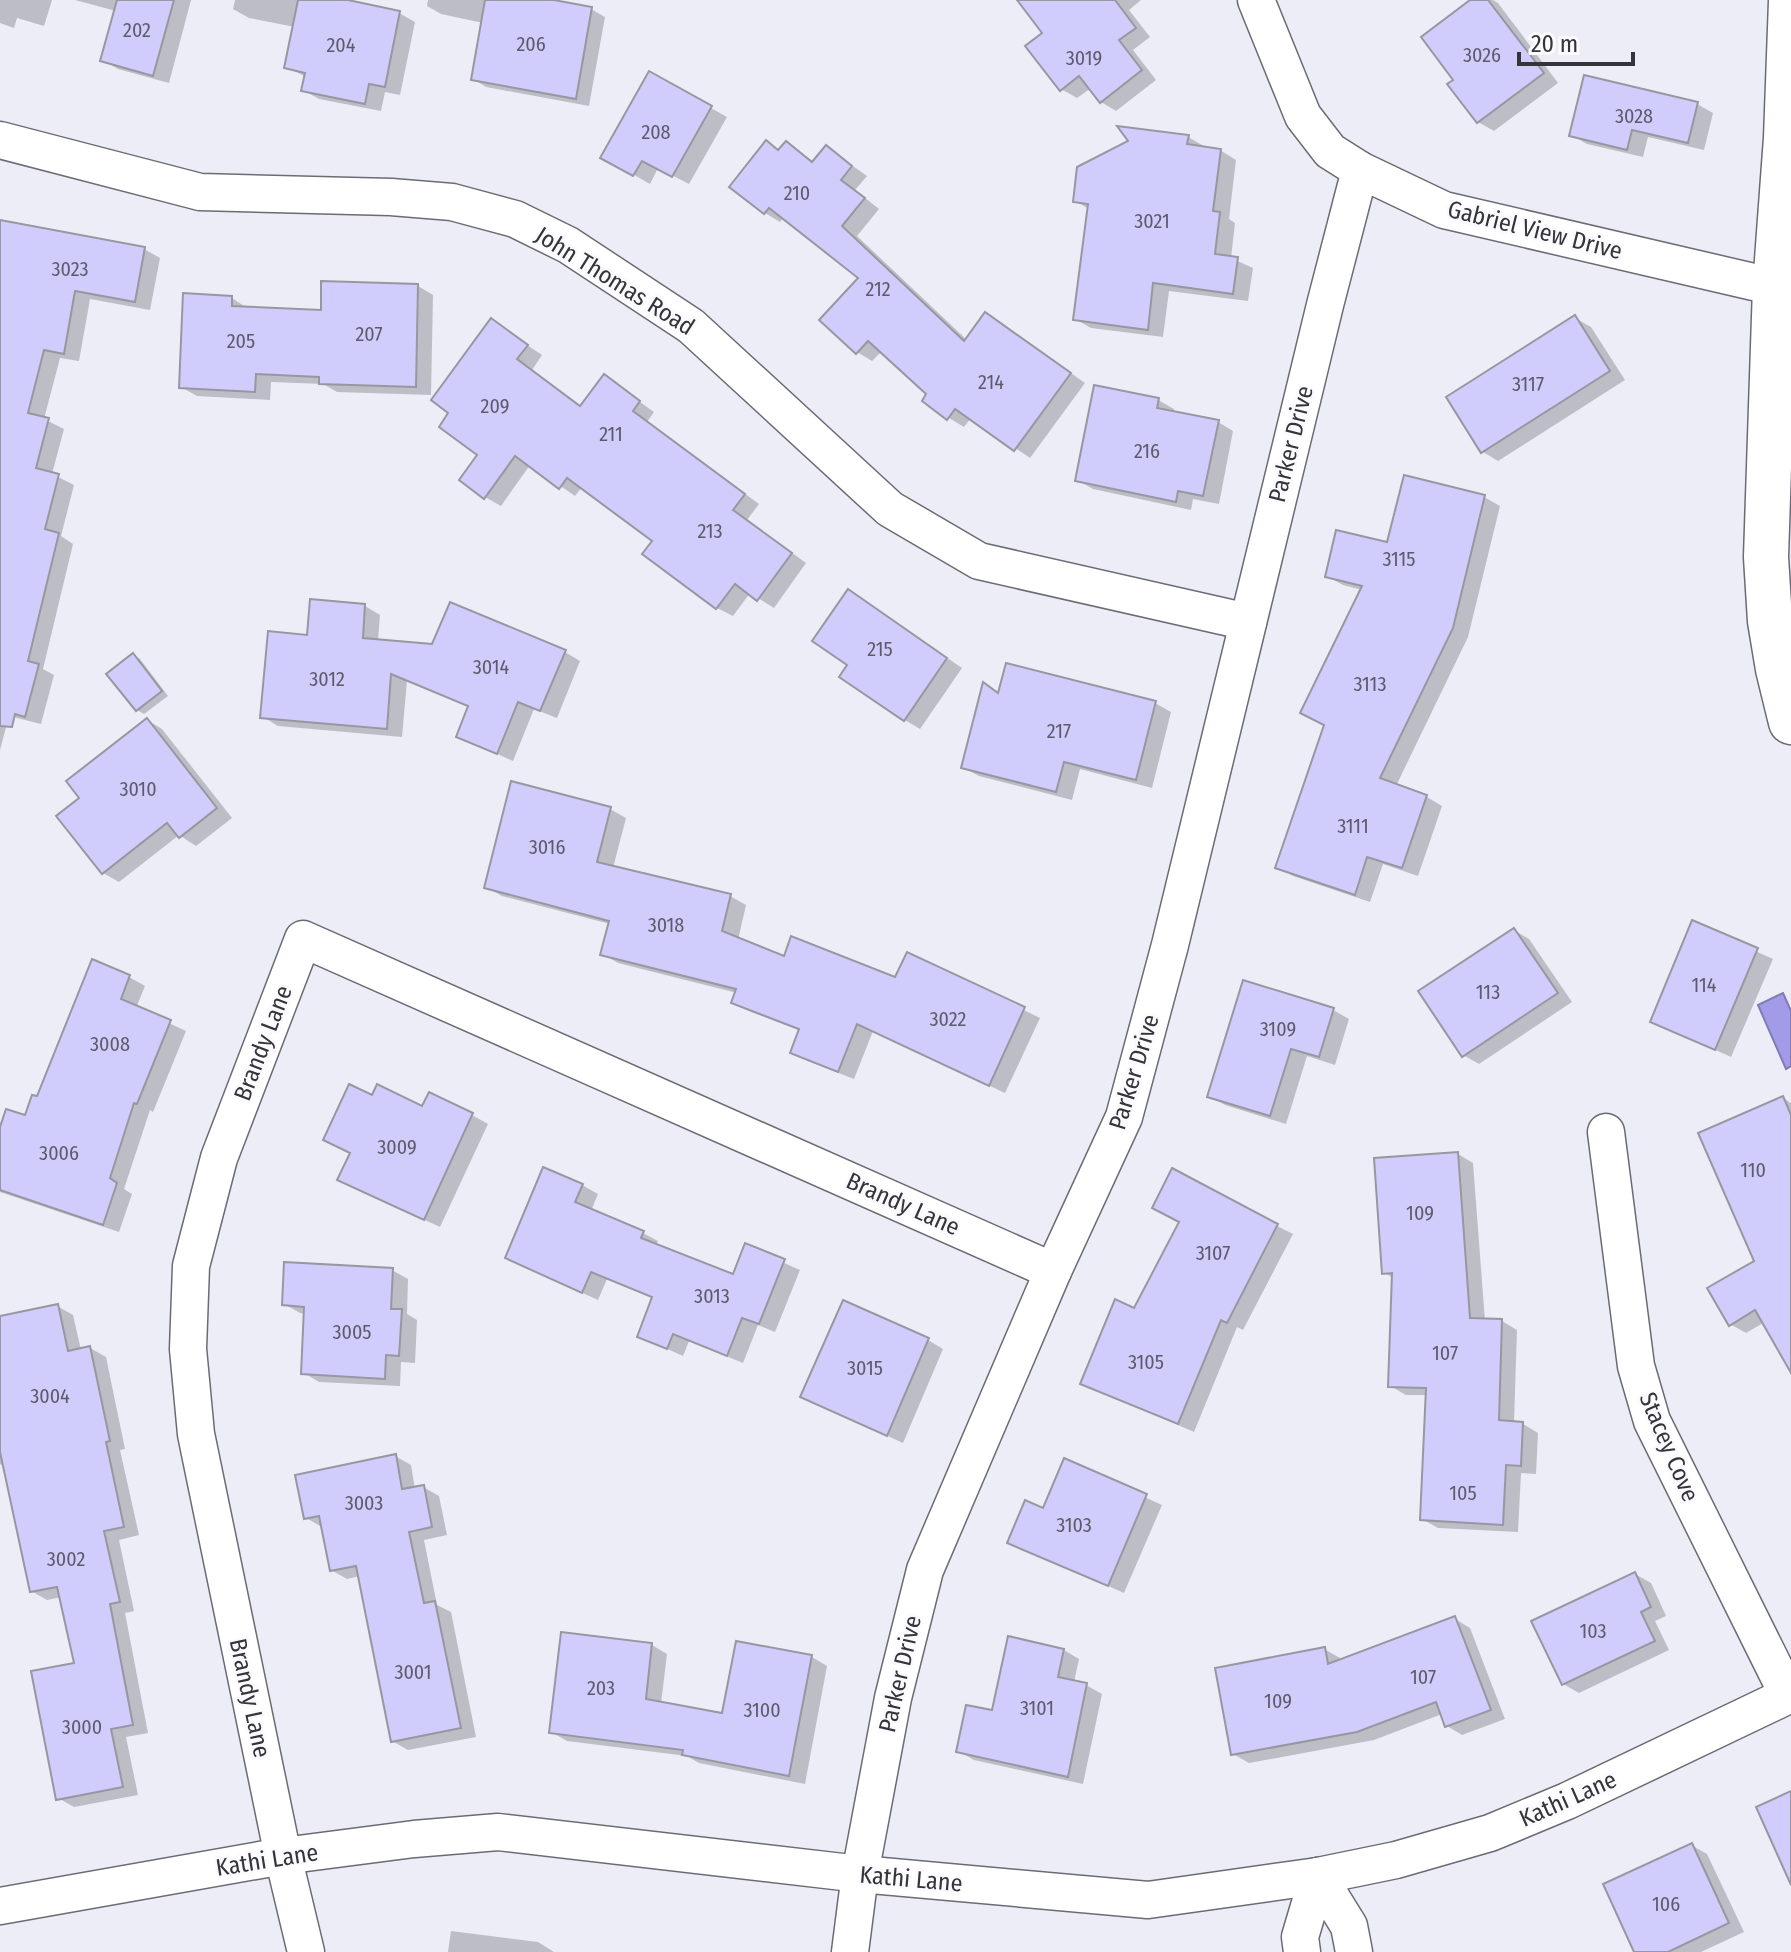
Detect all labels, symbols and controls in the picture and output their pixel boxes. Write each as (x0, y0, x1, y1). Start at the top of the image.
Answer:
scale bar (1519, 16, 1633, 66)
house number: 202 (123, 18, 151, 42)
text: 20 m (1531, 30, 1578, 58)
house number: 206 (516, 32, 546, 56)
house number: 204 (327, 33, 356, 57)
house number: 3026 (1463, 43, 1501, 67)
house number: 3019 (1066, 46, 1102, 70)
house number: 3028 (1615, 104, 1653, 128)
house number: 208 (641, 120, 671, 144)
house number: 210 (784, 181, 810, 205)
street label: Gabriel View Drive (1445, 195, 1625, 265)
house number: 3021 (1134, 209, 1170, 233)
street label: John Thomas Road (530, 221, 700, 341)
house number: 3023 (51, 257, 89, 281)
house number: 212 (866, 277, 891, 301)
house number: 207 (356, 322, 382, 346)
house number: 205 (227, 329, 255, 353)
house number: 214 (978, 370, 1004, 394)
house number: 3117 (1512, 372, 1544, 396)
street label: Parker Drive (1263, 383, 1319, 505)
house number: 209 (481, 394, 509, 418)
house number: 211 (599, 422, 623, 446)
house number: 216 (1134, 439, 1160, 463)
house number: 213 (697, 519, 723, 543)
house number: 3115 (1382, 547, 1416, 571)
house number: 215 (867, 637, 893, 661)
house number: 3014 (473, 655, 510, 679)
house number: 3012 (309, 667, 345, 691)
house number: 3113 (1354, 672, 1386, 696)
house number: 217 (1047, 719, 1071, 743)
house number: 3010 (119, 777, 157, 801)
house number: 3111 (1337, 814, 1369, 838)
house number: 3016 (529, 835, 565, 859)
house number: 3018 (648, 913, 684, 937)
house number: 114 (1692, 973, 1717, 997)
house number: 113 (1476, 980, 1500, 1004)
street label: Brandy Lane (228, 981, 298, 1105)
house number: 3022 (930, 1007, 967, 1031)
street label: Parker Drive (1103, 1011, 1165, 1133)
house number: 3109 (1260, 1017, 1296, 1041)
house number: 3008 (90, 1032, 130, 1056)
house number: 3009 (377, 1135, 417, 1159)
house number: 3006 (39, 1141, 79, 1165)
house number: 110 (1740, 1158, 1766, 1182)
street label: Brandy Lane (842, 1167, 964, 1241)
house number: 109 (1406, 1201, 1434, 1225)
house number: 3107 (1196, 1241, 1230, 1265)
house number: 3013 (694, 1284, 730, 1308)
house number: 3005 (332, 1320, 372, 1344)
house number: 107 (1432, 1341, 1458, 1365)
house number: 3105 (1128, 1350, 1164, 1374)
house number: 3015 (847, 1356, 883, 1380)
house number: 3004 (30, 1384, 70, 1408)
street label: Stacey Cove (1633, 1388, 1705, 1506)
house number: 105 (1449, 1481, 1477, 1505)
house number: 3003 (345, 1491, 383, 1515)
house number: 3103 (1056, 1513, 1092, 1537)
house number: 3002 (47, 1547, 85, 1571)
street label: Parker Drive (873, 1613, 927, 1735)
house number: 103 (1579, 1619, 1607, 1643)
street label: Brandy Lane (224, 1636, 276, 1760)
house number: 3001 (394, 1660, 432, 1684)
house number: 107 (1410, 1665, 1436, 1689)
house number: 203 (587, 1676, 615, 1700)
house number: 109 (1264, 1689, 1292, 1713)
house number: 3101 (1020, 1696, 1054, 1720)
house number: 3100 (743, 1698, 781, 1722)
house number: 3000 (62, 1715, 102, 1739)
street label: Kathi Lane (1515, 1765, 1621, 1833)
street label: Kathi Lane (214, 1838, 320, 1882)
street label: Kathi Lane (858, 1861, 964, 1897)
house number: 106 (1652, 1892, 1680, 1916)

